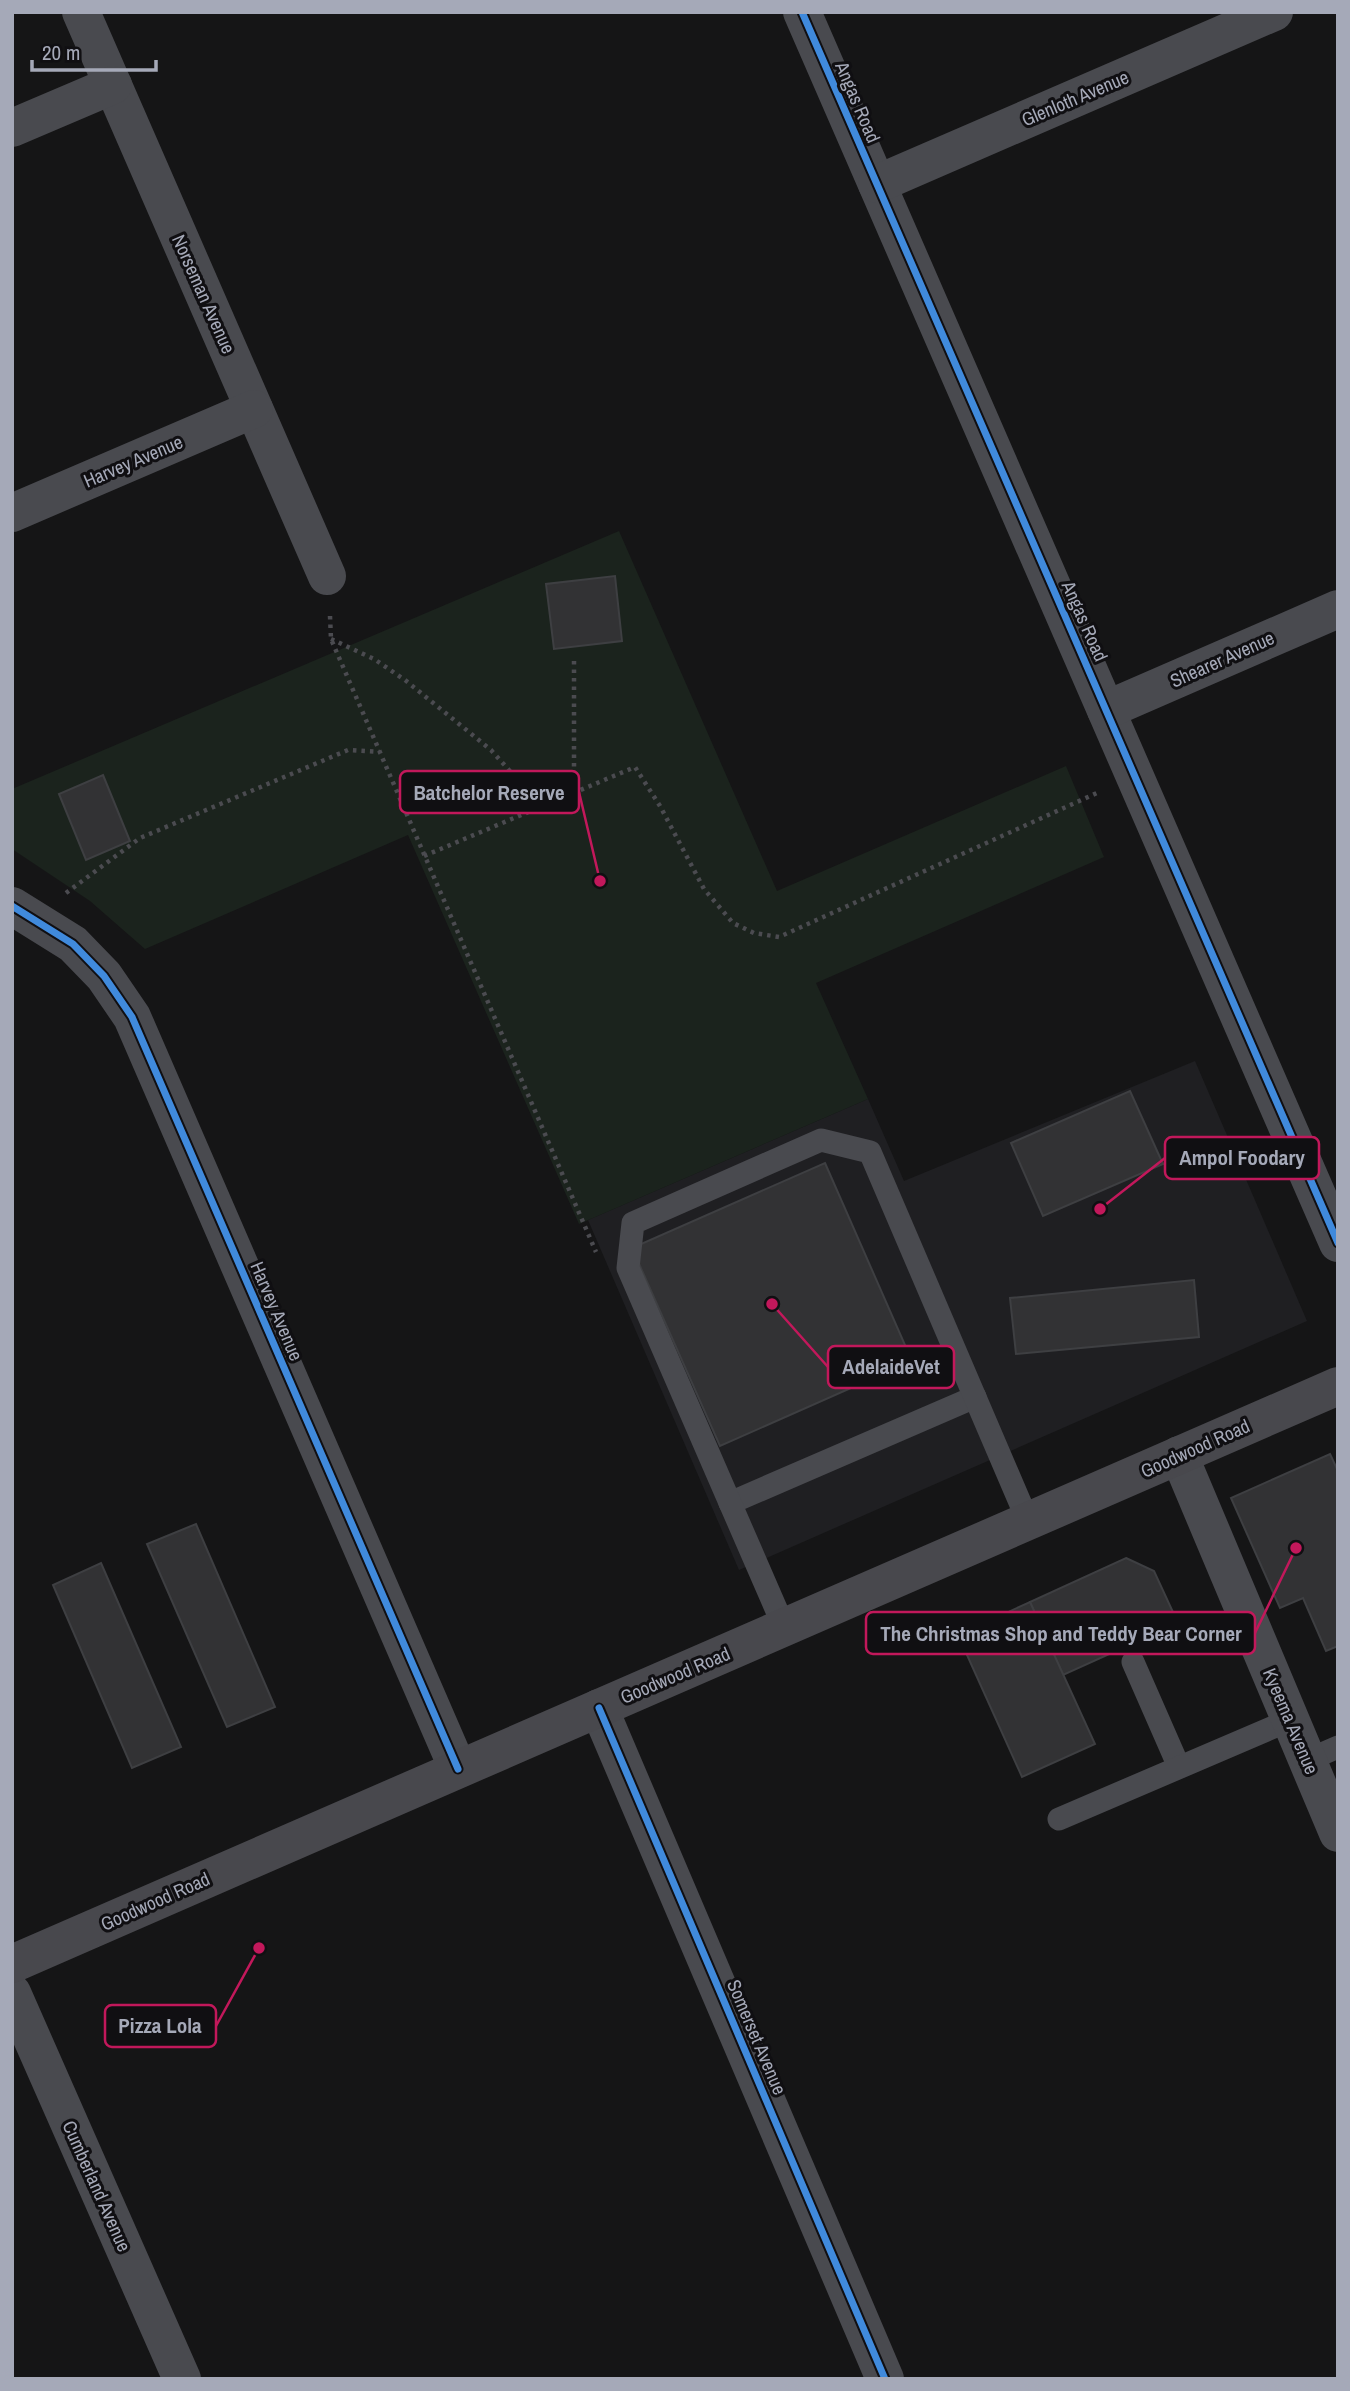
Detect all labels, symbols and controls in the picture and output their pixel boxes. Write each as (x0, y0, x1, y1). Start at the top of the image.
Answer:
scale bar (32, 28, 156, 72)
text: 20 m (42, 38, 80, 67)
street label: Angas Road (829, 57, 887, 147)
street label: Glenloth Avenue (1017, 64, 1133, 132)
street label: Norseman Avenue (166, 230, 242, 358)
street label: Harvey Avenue (79, 428, 187, 494)
street label: Angas Road (1055, 576, 1114, 665)
street label: Shearer Avenue (1166, 624, 1278, 694)
callout: Batchelor Reserve (400, 771, 579, 813)
text: Batchelor Reserve (413, 778, 565, 807)
callout: Ampol Foodary (1165, 1137, 1319, 1179)
text: Ampol Foodary (1179, 1143, 1305, 1172)
street label: Harvey Avenue (244, 1257, 310, 1365)
callout: AdelaideVet (828, 1346, 954, 1388)
text: AdelaideVet (842, 1352, 940, 1381)
street label: Goodwood Road (1136, 1412, 1254, 1484)
callout: The Christmas Shop and Teddy Bear Corner (866, 1612, 1255, 1654)
text: The Christmas Shop and Teddy Bear Corner (880, 1619, 1242, 1648)
street label: Goodwood Road (616, 1640, 734, 1710)
street label: Kyeema Avenue (1257, 1664, 1325, 1778)
street label: Goodwood Road (96, 1865, 214, 1937)
street label: Somerset Avenue (721, 1975, 793, 2099)
callout: Pizza Lola (105, 2005, 216, 2047)
text: Pizza Lola (118, 2011, 202, 2040)
street label: Cumberland Avenue (56, 2116, 138, 2256)

